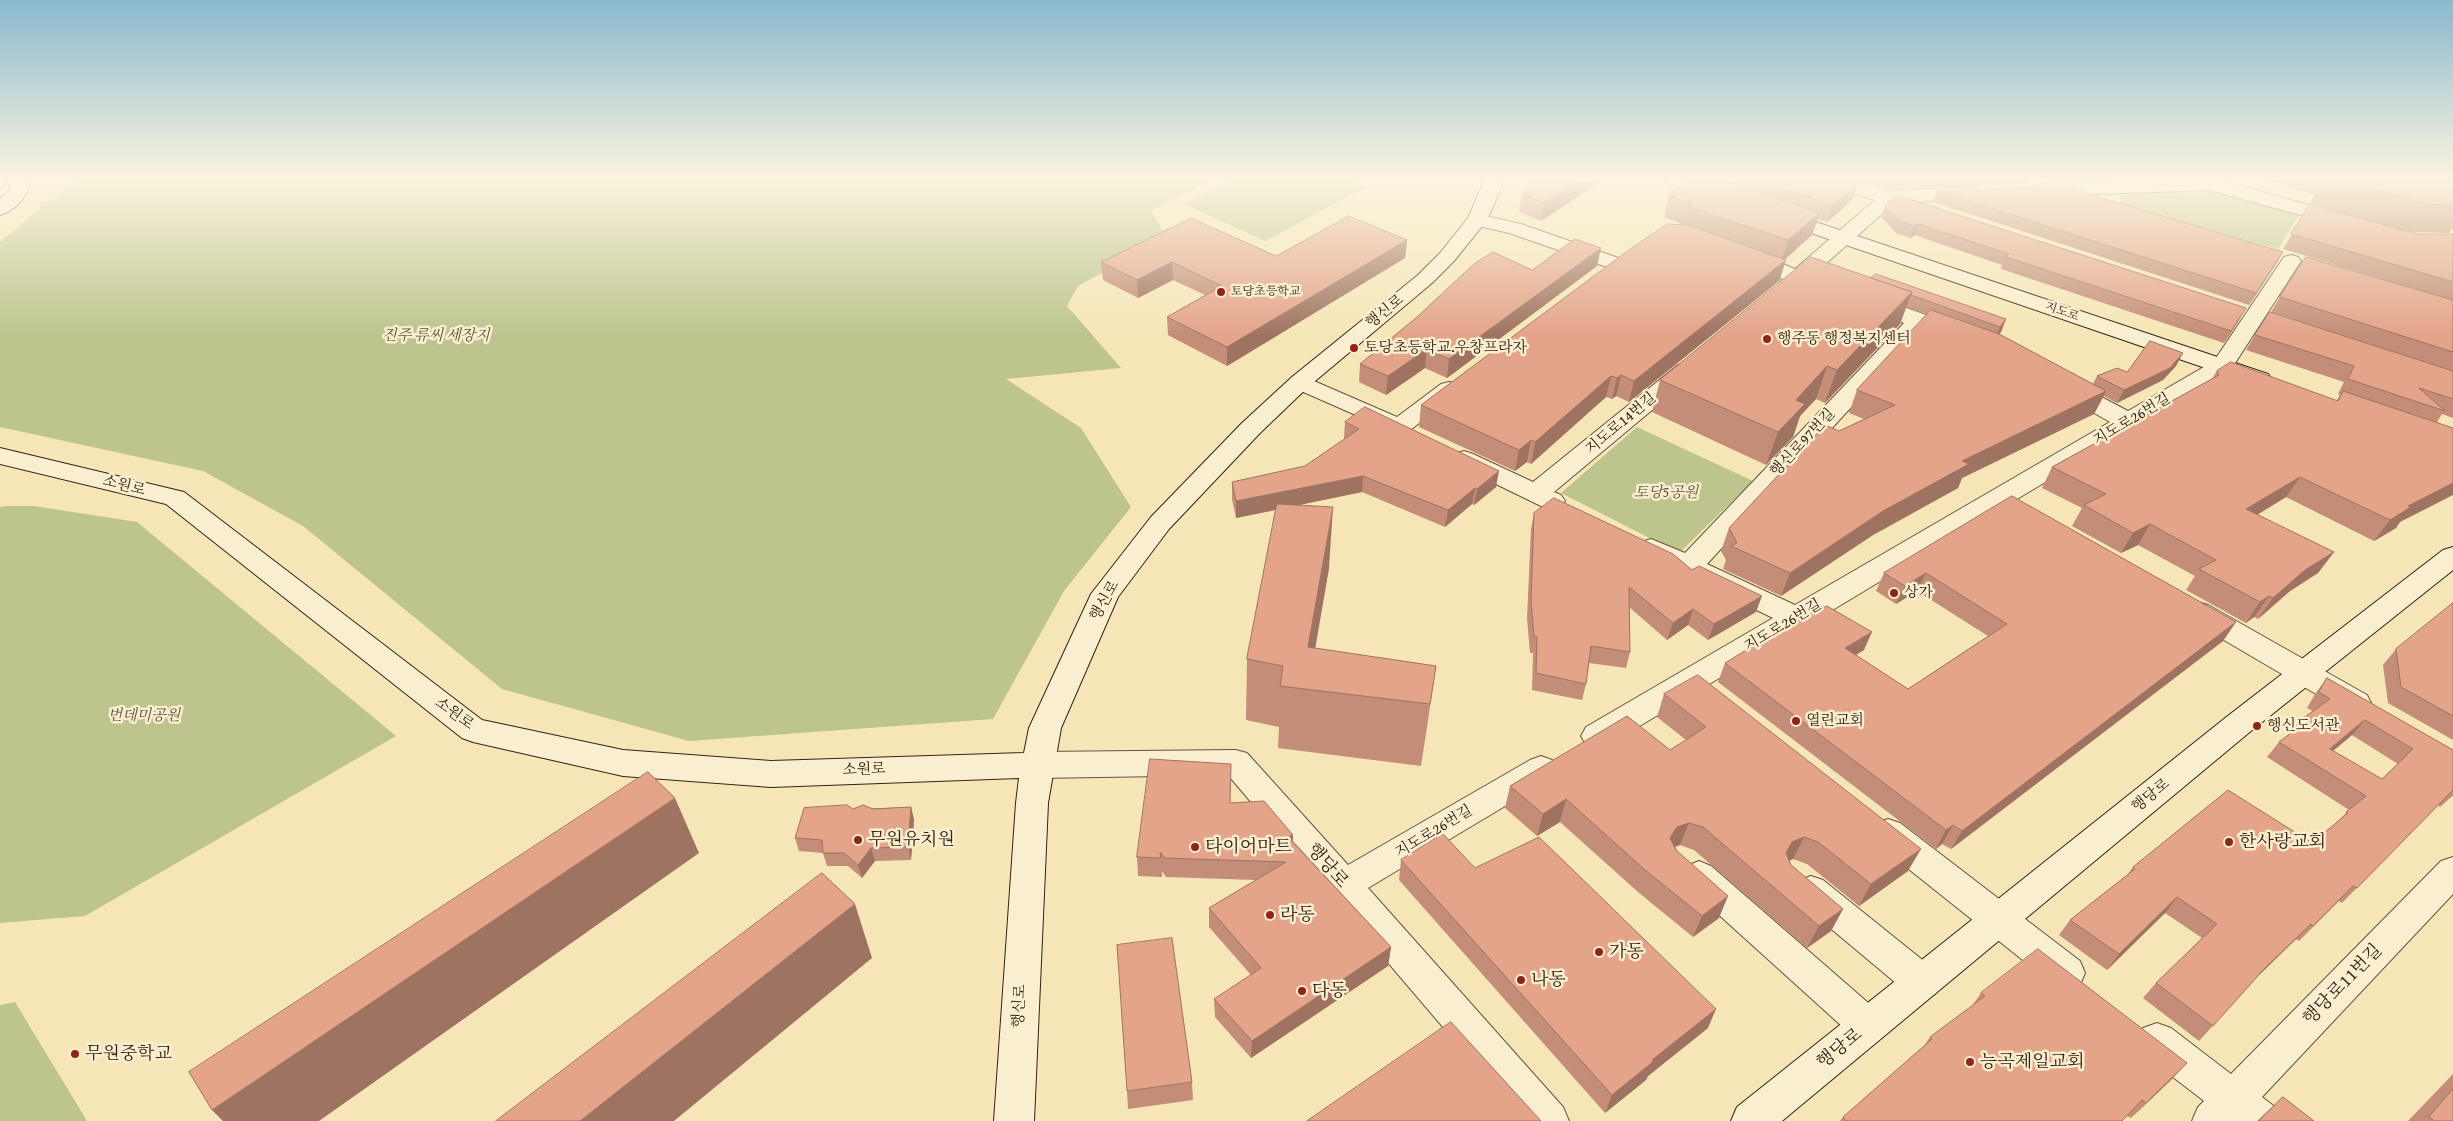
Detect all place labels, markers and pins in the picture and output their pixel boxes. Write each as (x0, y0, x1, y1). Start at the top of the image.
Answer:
place label: 토당초등학교 (1231, 285, 1301, 299)
marker: 토당초등학교 (1215, 286, 1227, 298)
place label: 행주동 행정복지센터 (1777, 330, 1911, 348)
marker: 행주동 행정복지센터 (1761, 333, 1773, 345)
place label: 토당초등학교.우창프라자 (1364, 339, 1527, 357)
marker: 토당초등학교.우창프라자 (1348, 342, 1360, 354)
place label: 상가 (1904, 584, 1933, 602)
marker: 상가 (1888, 587, 1900, 599)
place label: 열린교회 (1806, 712, 1864, 730)
marker: 열린교회 (1790, 715, 1802, 727)
place label: 행신도서관 (2267, 717, 2339, 735)
marker: 행신도서관 (2251, 720, 2263, 732)
place label: 무원유치원 (868, 829, 955, 851)
place label: 한사랑교회 (2239, 831, 2326, 853)
marker: 무원유치원 (852, 834, 864, 846)
place label: 타이어마트 (1205, 836, 1292, 858)
marker: 한사랑교회 (2223, 836, 2235, 848)
marker: 타이어마트 (1189, 841, 1201, 853)
place label: 라동 (1280, 904, 1315, 926)
marker: 라동 (1264, 909, 1276, 921)
place label: 가동 (1609, 941, 1644, 963)
marker: 가동 (1593, 946, 1605, 958)
place label: 나동 (1531, 969, 1566, 991)
marker: 나동 (1515, 974, 1527, 986)
place label: 다동 (1312, 980, 1347, 1002)
marker: 다동 (1296, 985, 1308, 997)
place label: 무원중학교 (85, 1043, 172, 1065)
marker: 무원중학교 (69, 1048, 81, 1060)
place label: 능곡제일교회 (1980, 1051, 2084, 1073)
marker: 능곡제일교회 (1964, 1056, 1976, 1068)

